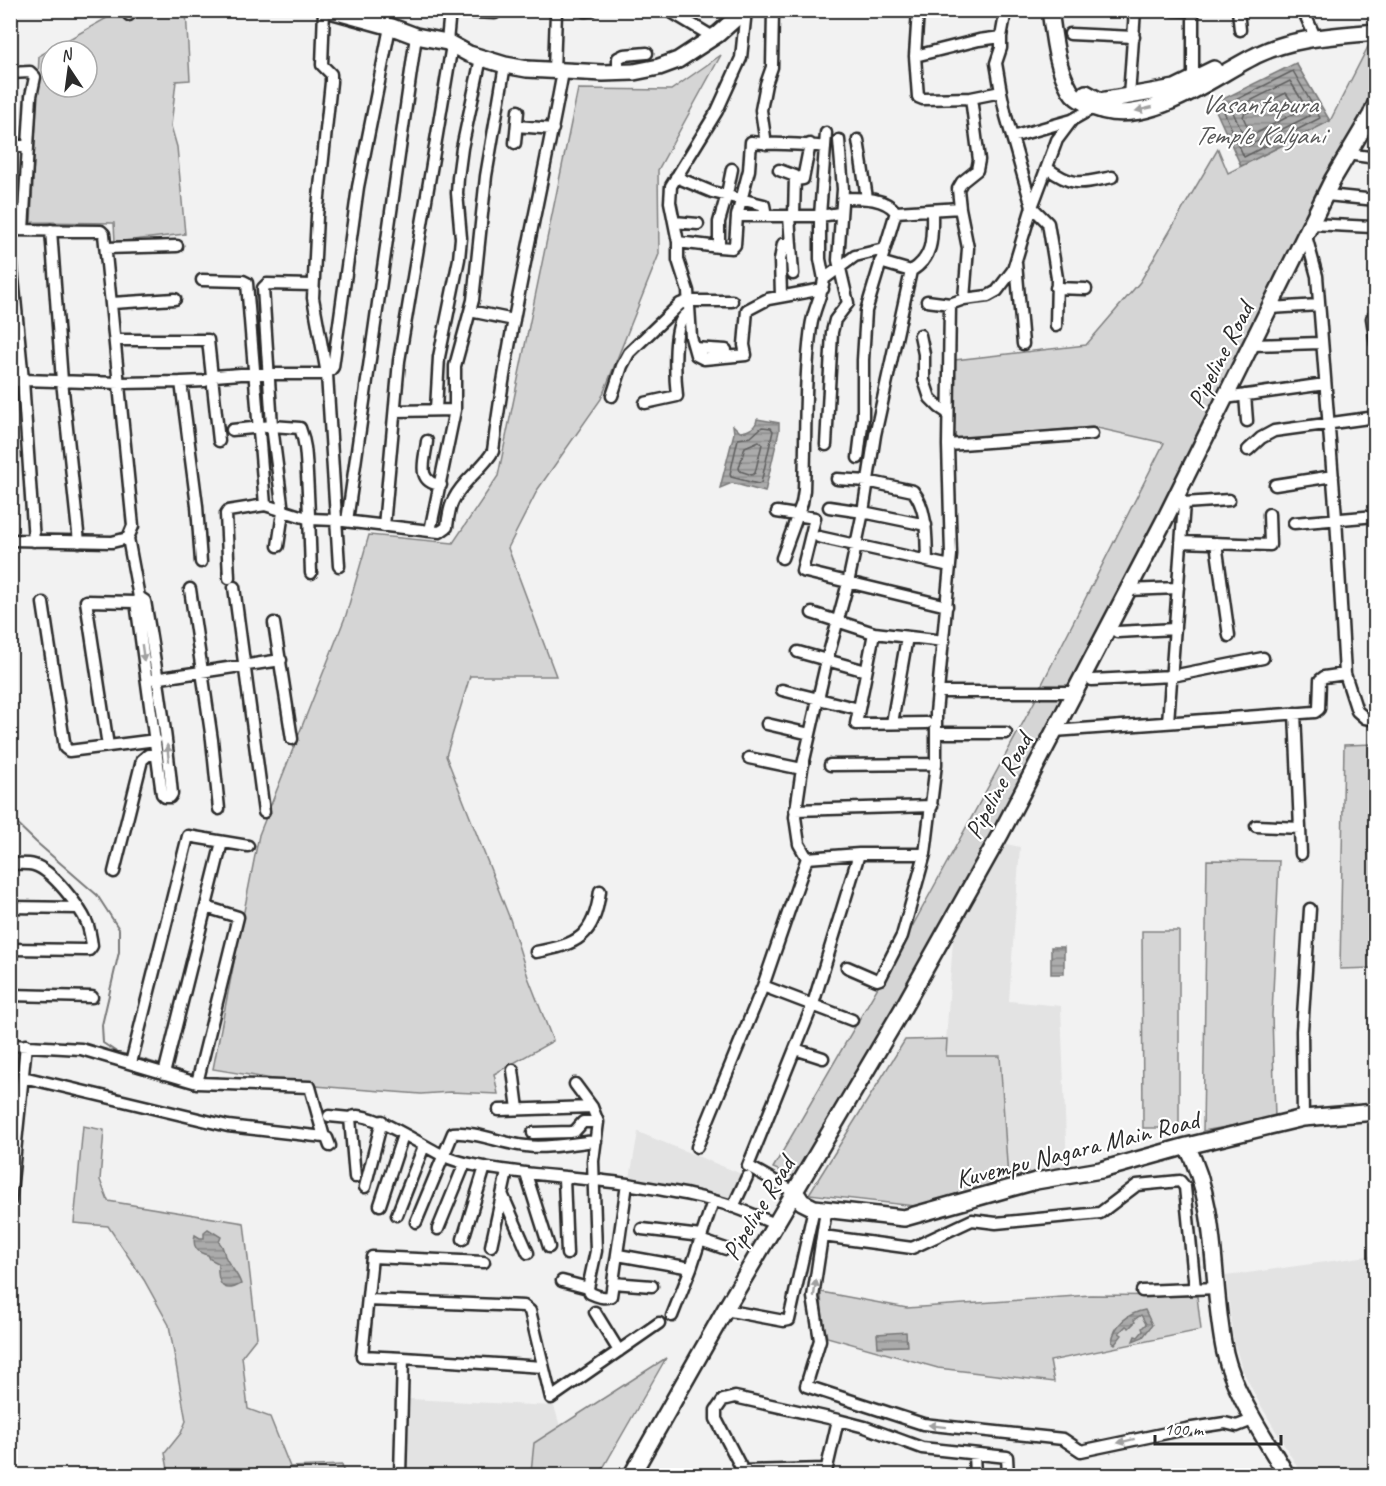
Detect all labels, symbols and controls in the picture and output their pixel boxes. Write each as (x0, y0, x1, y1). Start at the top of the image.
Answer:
north arrow (39, 39, 99, 99)
text: N (59, 44, 76, 66)
water label: Vasantapura Temple Kalyani (1194, 87, 1330, 152)
one-way arrow (1134, 104, 1153, 114)
street label: Pipeline Road (1180, 293, 1263, 414)
one-way arrow (139, 644, 148, 663)
street label: Pipeline Road (957, 724, 1042, 845)
one-way arrow (163, 744, 173, 763)
street label: Kuvempu Nagara Main Road (952, 1102, 1206, 1196)
street label: Pipeline Road (715, 1147, 804, 1266)
one-way arrow (810, 1278, 819, 1297)
scale bar (1155, 1408, 1281, 1446)
text: 100 m (1164, 1418, 1205, 1440)
one-way arrow (927, 1421, 946, 1431)
one-way arrow (1117, 1437, 1136, 1447)

